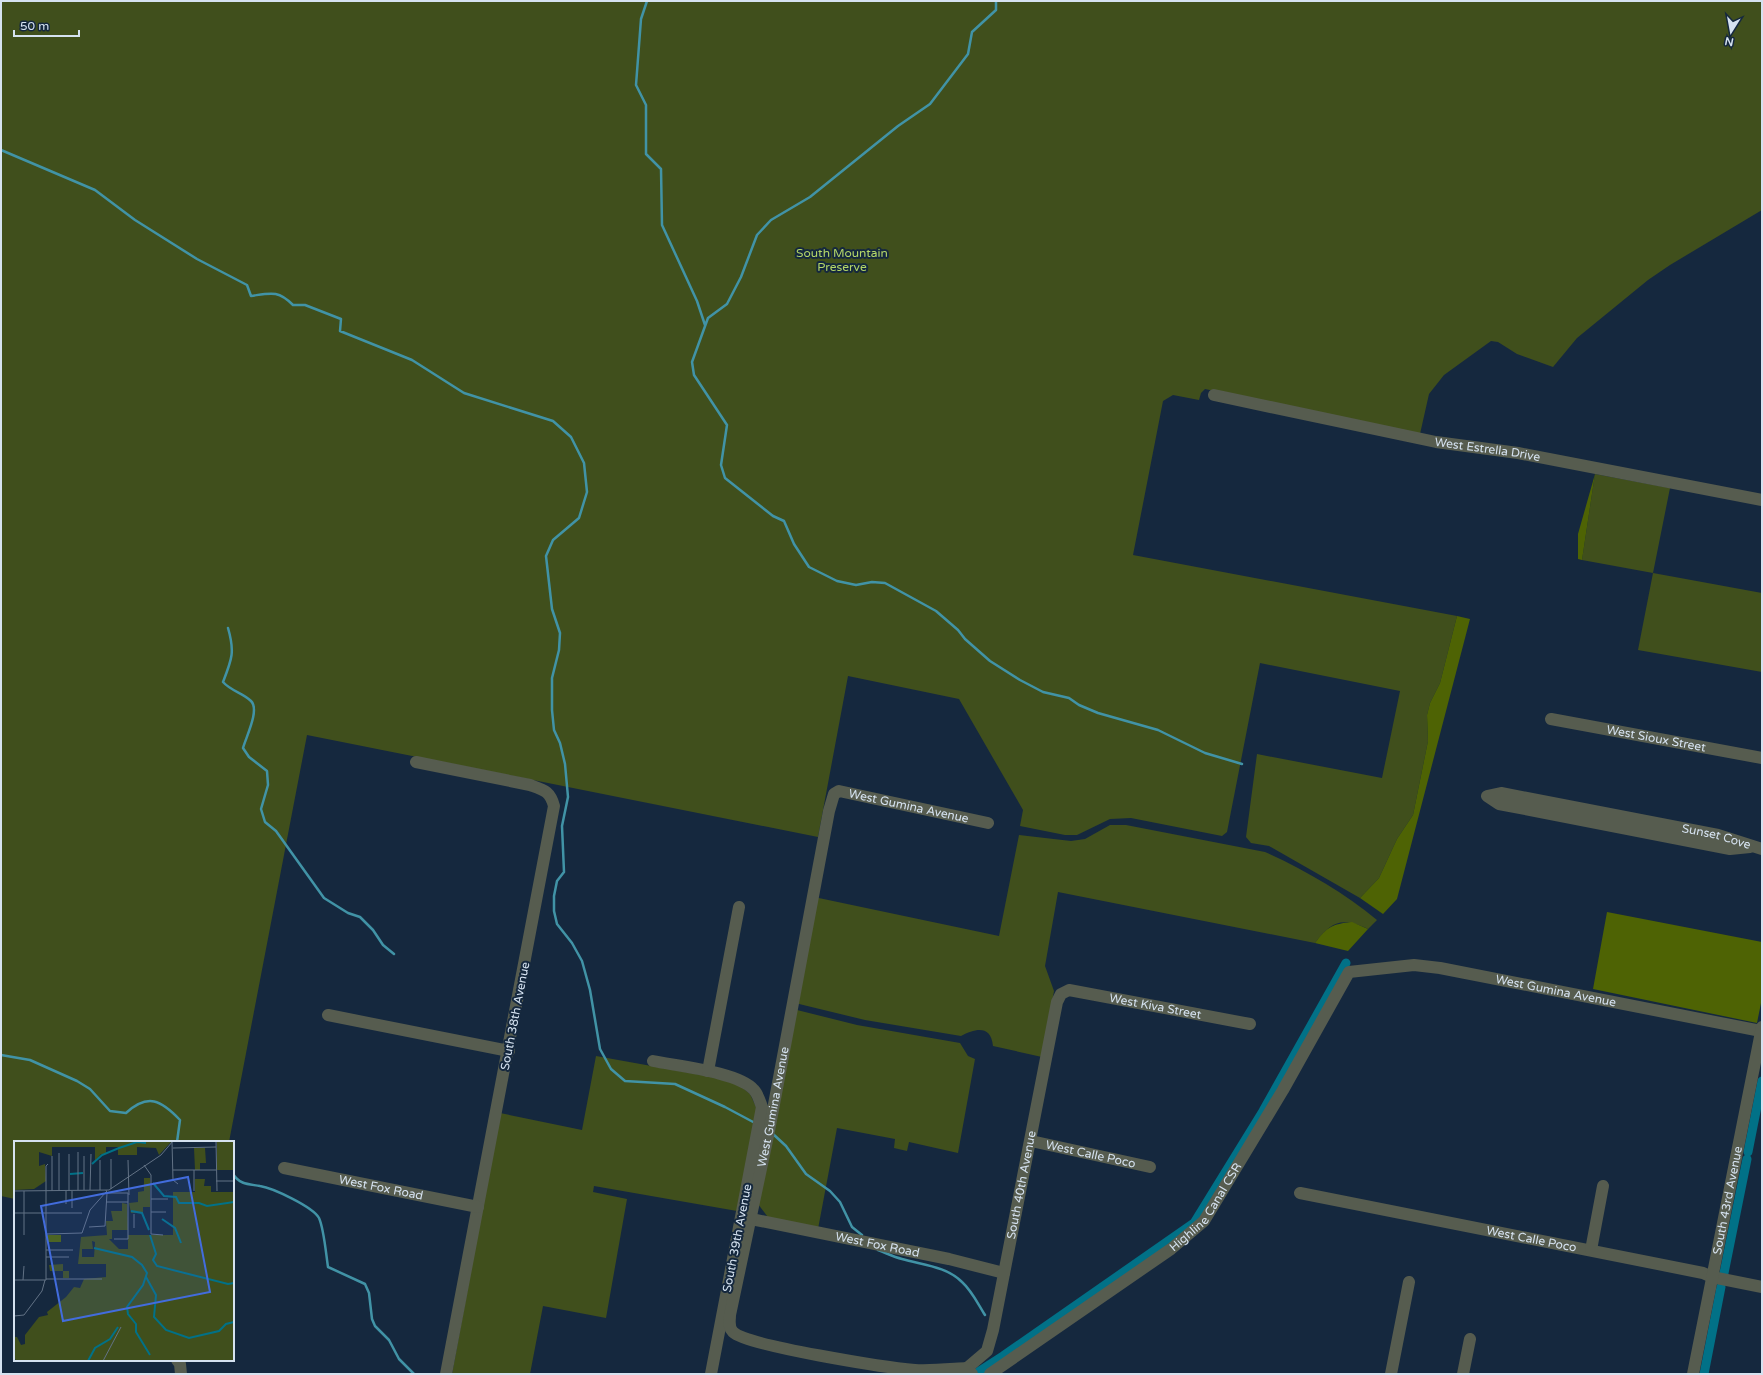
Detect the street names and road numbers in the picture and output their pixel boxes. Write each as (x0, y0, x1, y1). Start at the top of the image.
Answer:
street label: West Estrella Drive (1434, 435, 1542, 464)
street label: West Sioux Street (1606, 722, 1707, 755)
street label: West Gumina Avenue (847, 786, 970, 826)
street label: Sunset Cove (1681, 821, 1753, 852)
street label: South 38th Avenue (498, 960, 532, 1071)
street label: West Gumina Avenue (1494, 972, 1617, 1009)
street label: West Kiva Street (1108, 991, 1203, 1022)
street label: West Gumina Avenue (755, 1045, 792, 1168)
street label: South 40th Avenue (1004, 1129, 1039, 1240)
street label: West Calle Poco (1044, 1137, 1137, 1171)
street label: South 43rd Avenue (1710, 1145, 1745, 1256)
street label: Highline Canal CSR (1167, 1160, 1244, 1254)
street label: West Fox Road (338, 1172, 424, 1203)
street label: South 39th Avenue (720, 1182, 754, 1293)
street label: West Calle Poco (1485, 1223, 1578, 1255)
street label: West Fox Road (834, 1229, 921, 1260)

